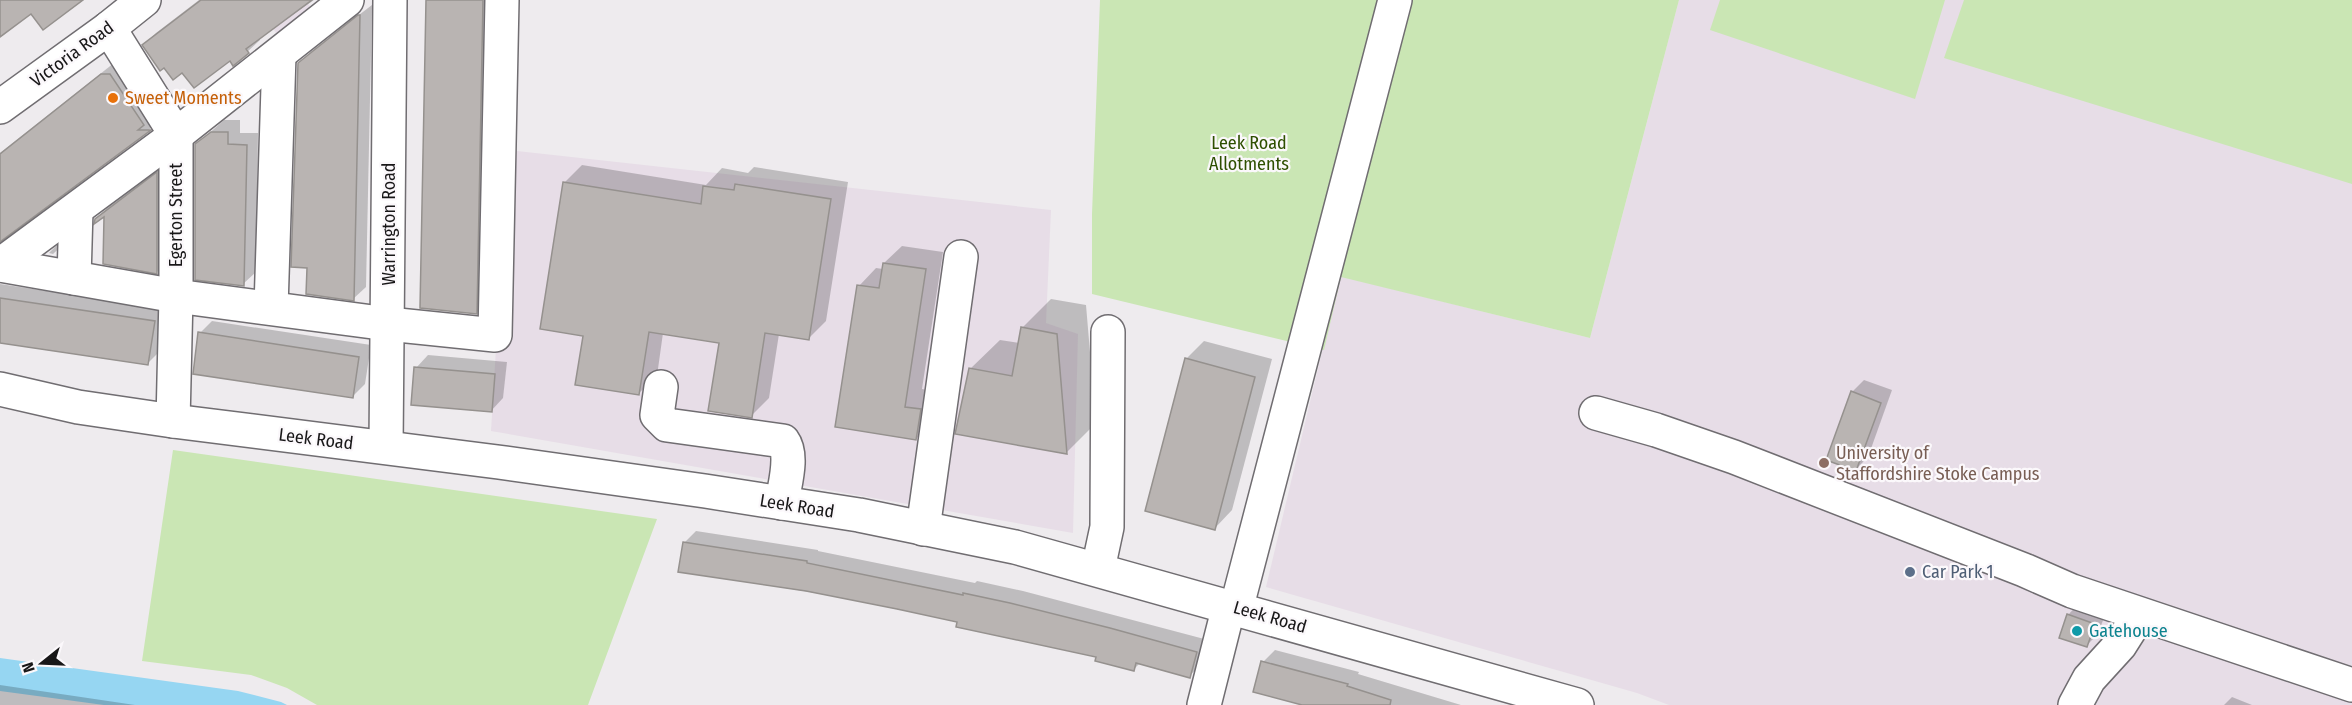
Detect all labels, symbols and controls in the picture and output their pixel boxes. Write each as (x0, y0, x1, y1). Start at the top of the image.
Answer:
street label: Victoria Road (26, 16, 118, 92)
place label: Sweet Moments (125, 87, 242, 109)
marker: Sweet Moments (106, 91, 120, 105)
park label: Leek Road Allotments (1209, 132, 1289, 175)
street label: Egerton Street (165, 163, 187, 267)
street label: Warrington Road (378, 163, 400, 285)
street label: Leek Road (277, 423, 355, 455)
place label: University of Staffordshire Stoke Campus (1836, 442, 2040, 485)
marker: University of Staffordshire Stoke Campus (1817, 456, 1831, 470)
street label: Leek Road (758, 489, 836, 523)
place label: Car Park 1 (1922, 561, 1994, 583)
marker: Car Park 1 (1903, 565, 1917, 579)
street label: Leek Road (1231, 596, 1309, 638)
place label: Gatehouse (2089, 620, 2168, 642)
marker: Gatehouse (2070, 624, 2084, 638)
north arrow (12, 633, 72, 693)
text: N (18, 660, 39, 675)

